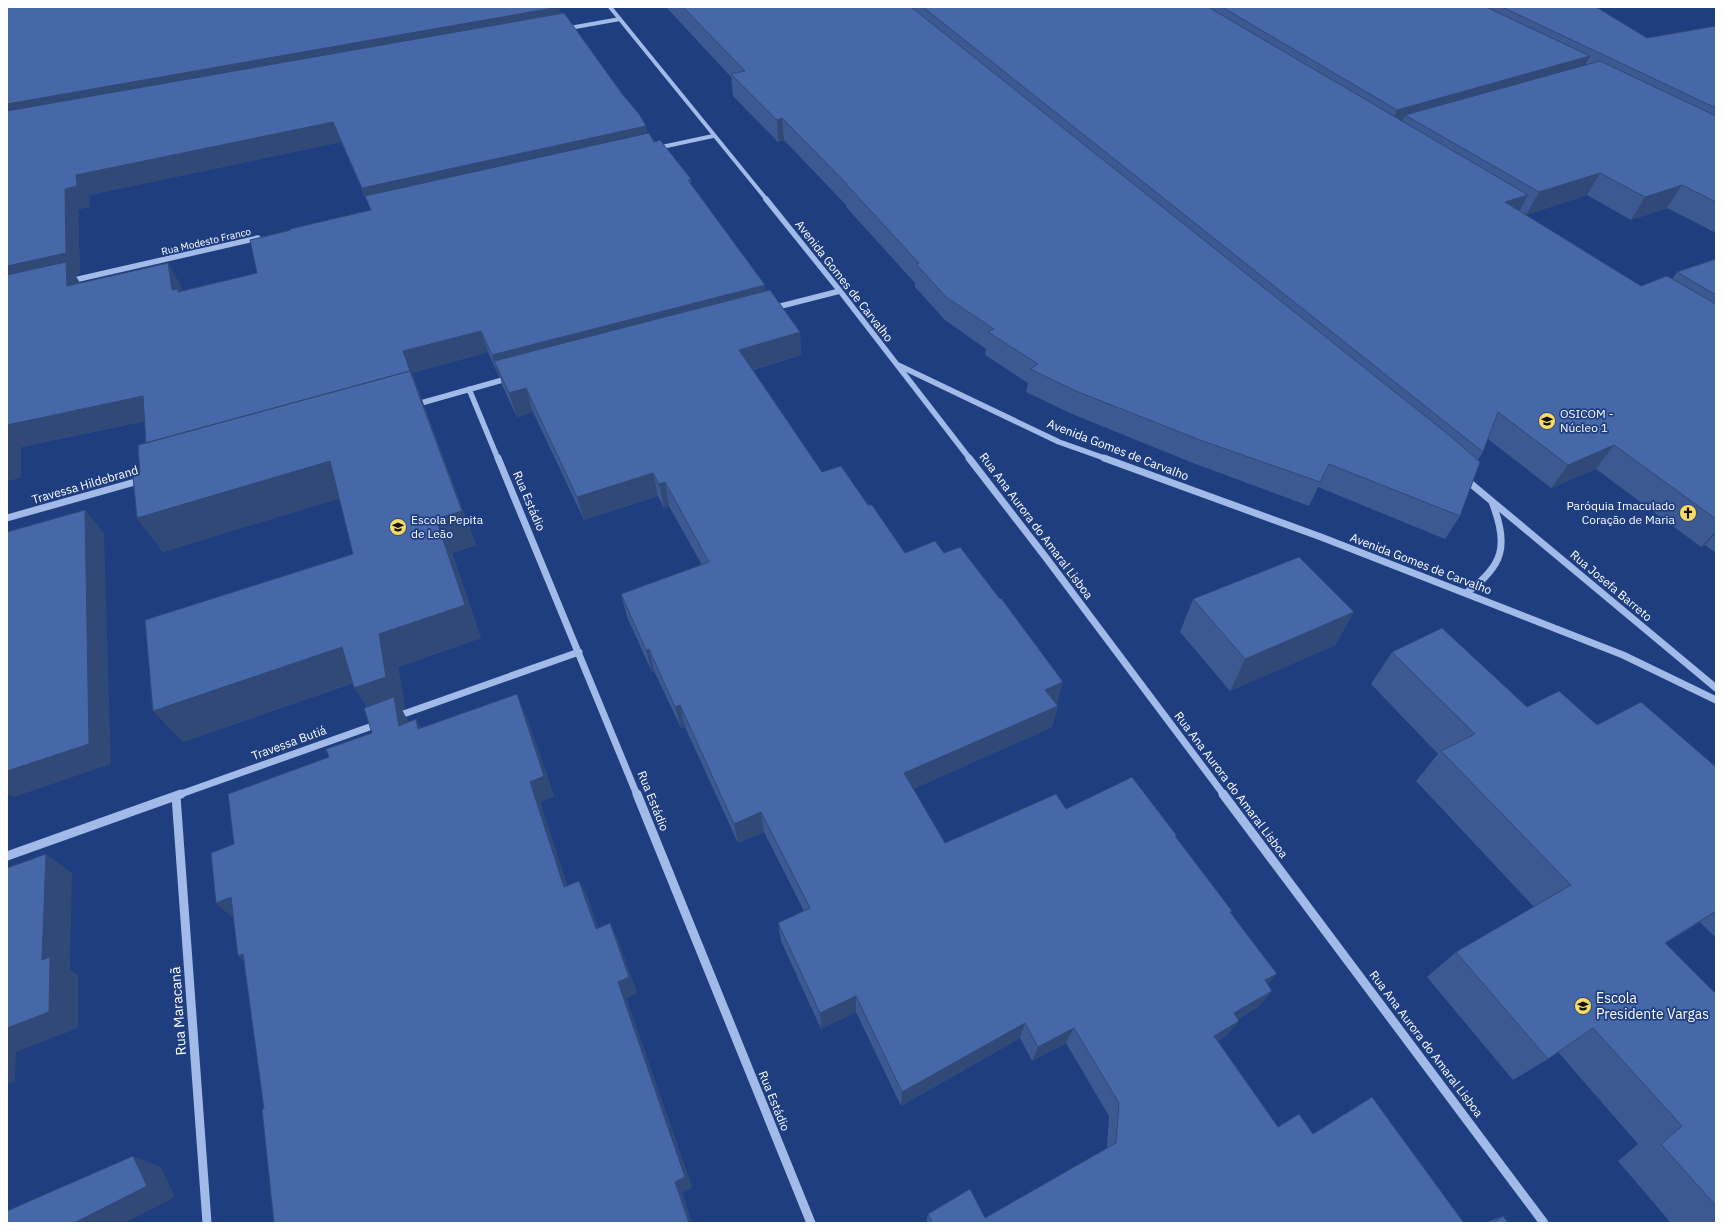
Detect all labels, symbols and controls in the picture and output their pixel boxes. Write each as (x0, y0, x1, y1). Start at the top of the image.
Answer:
street label: Avenida Gomes de Carvalho (792, 217, 897, 345)
street label: Rua Modesto Franco (160, 225, 253, 258)
place label: OSICOM - Núcleo 1 (1560, 406, 1613, 435)
school or university icon: OSICOM - Núcleo 1 (1537, 411, 1557, 431)
street label: Avenida Gomes de Carvalho (1045, 416, 1191, 484)
street label: Rua Ana Aurora do Amaral Lisboa (976, 449, 1097, 602)
street label: Travessa Hildebrand (30, 462, 140, 507)
street label: Rua Estádio (510, 469, 549, 533)
place label: Paróquia Imaculado Coração de Maria (1566, 498, 1676, 527)
church icon: Paróquia Imaculado Coração de Maria (1678, 503, 1698, 523)
place label: Escola Pepita de Leão (411, 512, 484, 541)
school or university icon: Escola Pepita de Leão (388, 517, 408, 537)
street label: Avenida Gomes de Carvalho (1348, 530, 1494, 598)
street label: Rua Josefa Barreto (1567, 547, 1656, 625)
street label: Rua Ana Aurora do Amaral Lisboa (1171, 708, 1292, 861)
street label: Travessa Butiá (249, 722, 329, 763)
street label: Rua Estádio (635, 768, 672, 833)
street label: Rua Maracanã (166, 965, 190, 1056)
street label: Rua Ana Aurora do Amaral Lisboa (1366, 967, 1487, 1120)
place label: Escola Presidente Vargas (1596, 989, 1709, 1023)
school or university icon: Escola Presidente Vargas (1573, 996, 1593, 1016)
street label: Rua Estádio (756, 1068, 793, 1133)

